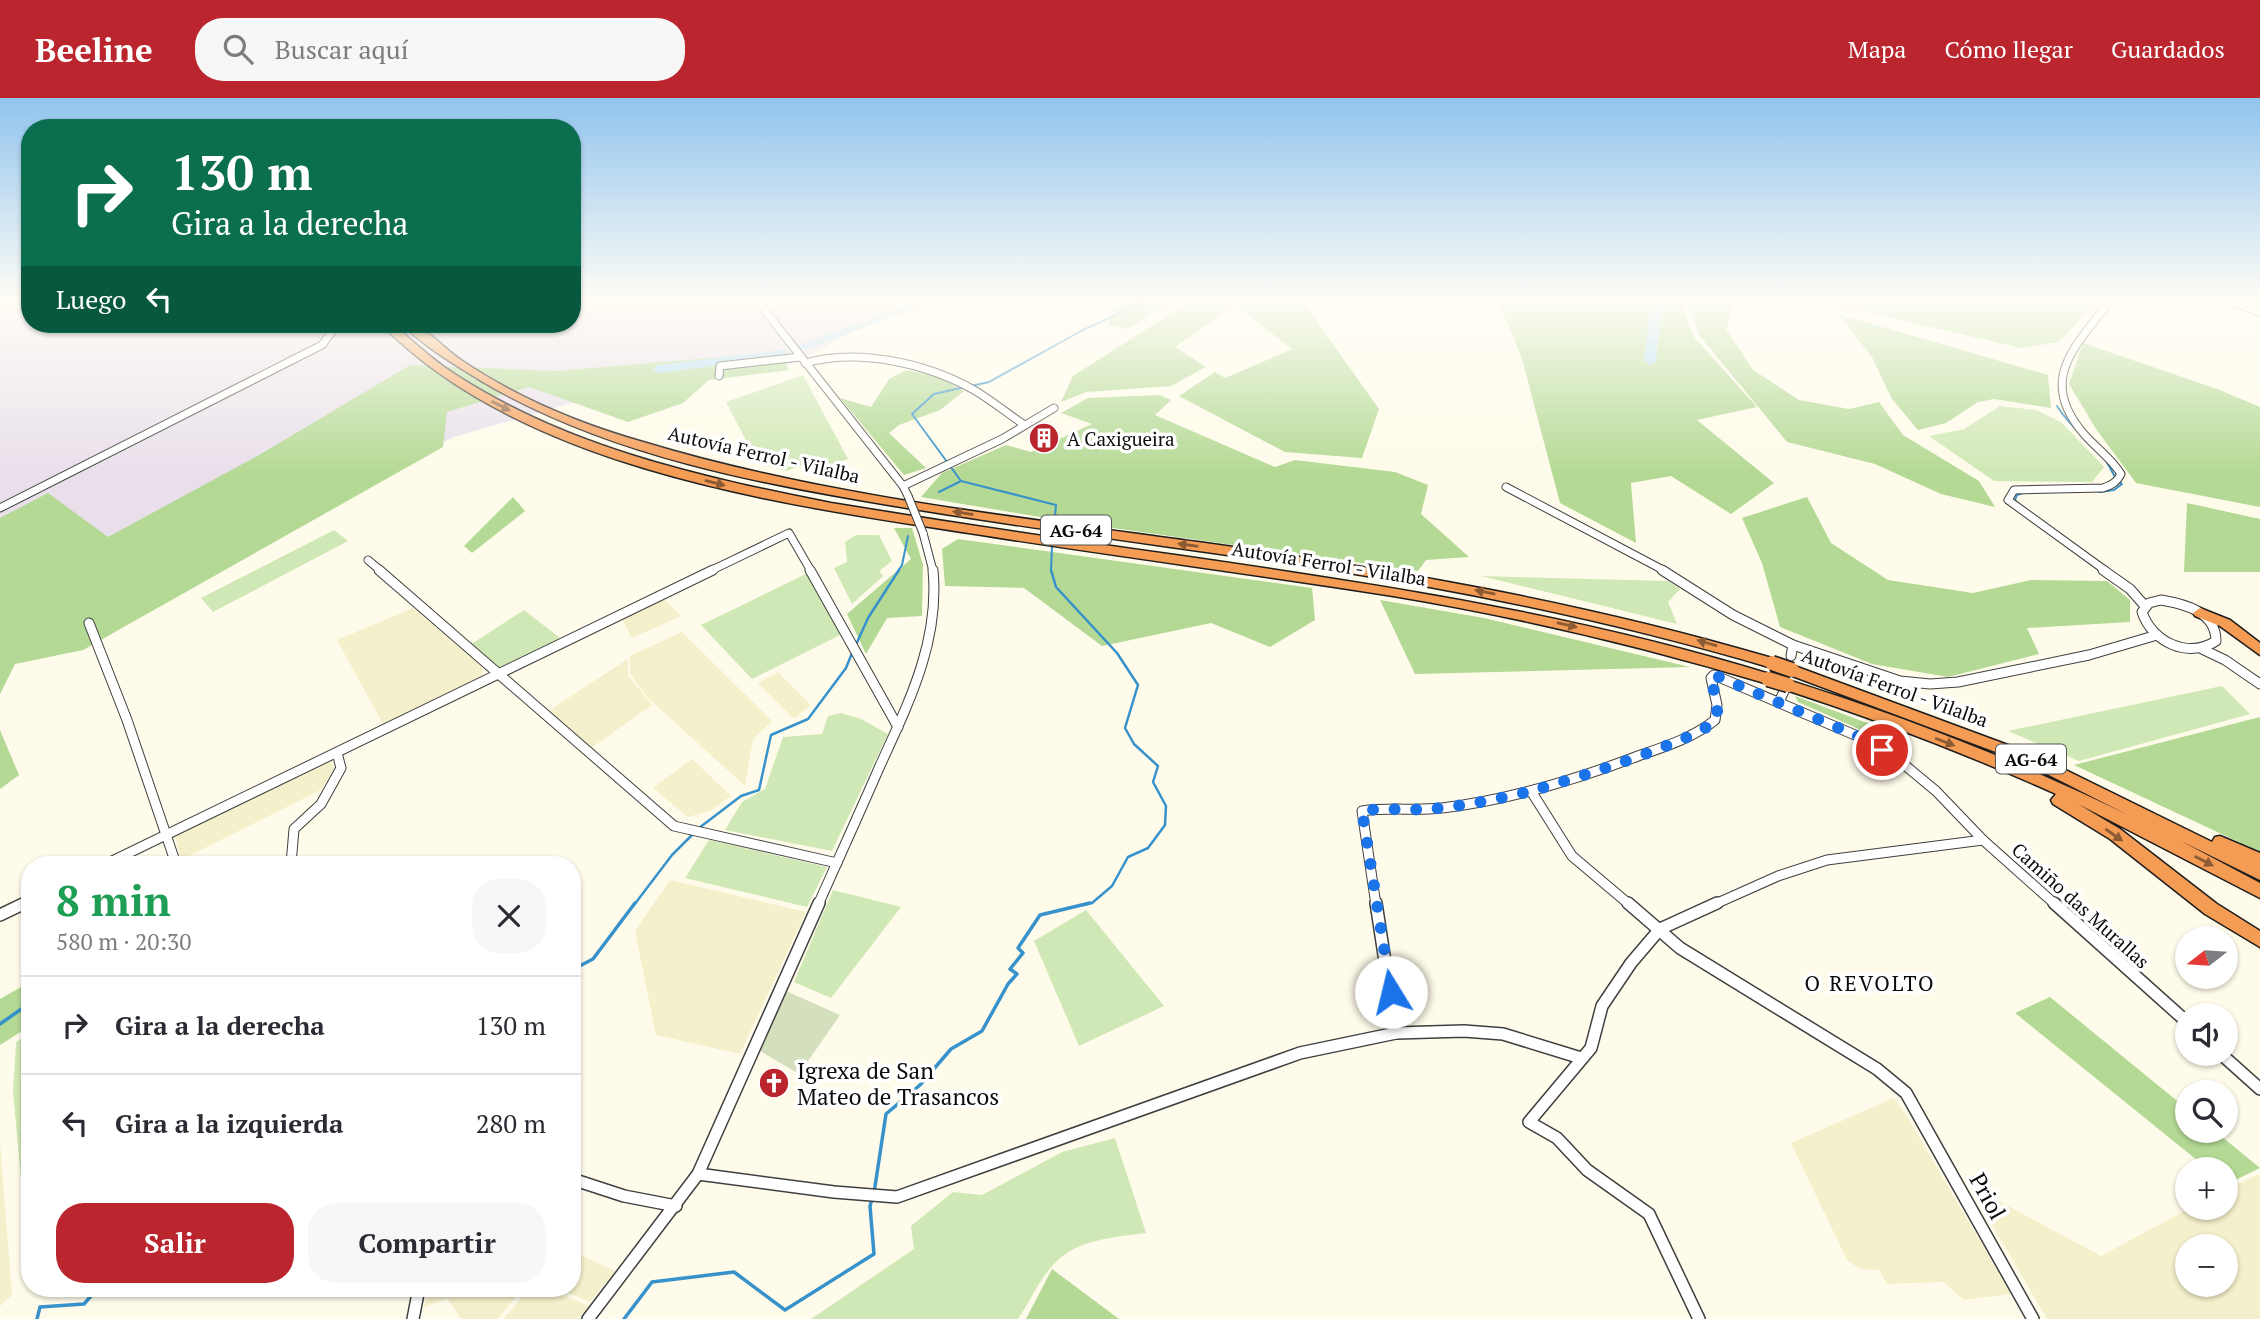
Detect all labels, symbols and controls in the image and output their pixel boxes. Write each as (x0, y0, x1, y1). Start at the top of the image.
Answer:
search box (195, 18, 685, 81)
text: Beeline (35, 28, 153, 71)
icon: search (219, 30, 257, 68)
text: Buscar aquí (275, 32, 409, 66)
text: Mapa (1848, 33, 1906, 65)
text: Cómo llegar (1944, 33, 2073, 65)
text: Guardados (2111, 33, 2225, 65)
text: 130 m (171, 139, 313, 204)
icon: right (56, 147, 147, 238)
text: Gira a la derecha (171, 202, 408, 244)
icon: left (140, 280, 178, 318)
text: Luego (56, 282, 126, 316)
one-way arrow (491, 400, 511, 412)
street label: Autovía Ferrol - Vilalba (666, 420, 863, 488)
building icon: A Caxigueira (1027, 421, 1061, 455)
place label: A Caxigueira (1067, 426, 1175, 451)
one-way arrow (704, 478, 726, 489)
one-way arrow (952, 507, 974, 518)
road number: AG-64 (1041, 516, 1111, 544)
street label: Autovía Ferrol - Vilalba (1230, 535, 1428, 591)
one-way arrow (1177, 539, 1199, 550)
one-way arrow (1474, 586, 1496, 597)
one-way arrow (1556, 619, 1578, 630)
one-way arrow (1696, 637, 1717, 647)
street label: Autovía Ferrol - Vilalba (1798, 642, 1992, 732)
pin (1852, 720, 1912, 780)
icon: arrive (1863, 731, 1901, 769)
one-way arrow (1934, 736, 1955, 747)
road number: AG-64 (1996, 744, 2066, 774)
one-way arrow (2105, 828, 2124, 841)
street label: Camiño das Murallas (2007, 837, 2155, 973)
one-way arrow (2194, 855, 2214, 866)
text: 8 min (56, 872, 171, 928)
button: close (472, 879, 546, 953)
text: 580 m · 20:30 (56, 926, 191, 957)
north arrow (2175, 926, 2238, 989)
map controls (2175, 926, 2238, 1297)
position arrow (1354, 955, 1428, 1029)
district label: O REVOLTO (1805, 969, 1935, 997)
button: sound (2175, 1003, 2238, 1066)
icon: right (56, 1006, 94, 1044)
text: Gira a la derecha (115, 1008, 325, 1042)
text: 130 m (476, 1008, 546, 1042)
place label: Igrexa de San Mateo de Trasancos (797, 1055, 999, 1112)
church icon: Igrexa de San Mateo de Trasancos (757, 1066, 791, 1100)
button: search (2175, 1080, 2238, 1143)
icon: left (56, 1104, 94, 1142)
text: Gira a la izquierda (115, 1106, 343, 1140)
text: 280 m (476, 1106, 546, 1140)
button: + (2175, 1157, 2238, 1220)
street label: Priol (1963, 1167, 2013, 1225)
button: Salir (56, 1203, 294, 1283)
button: Compartir (308, 1203, 546, 1283)
button: − (2175, 1234, 2238, 1297)

